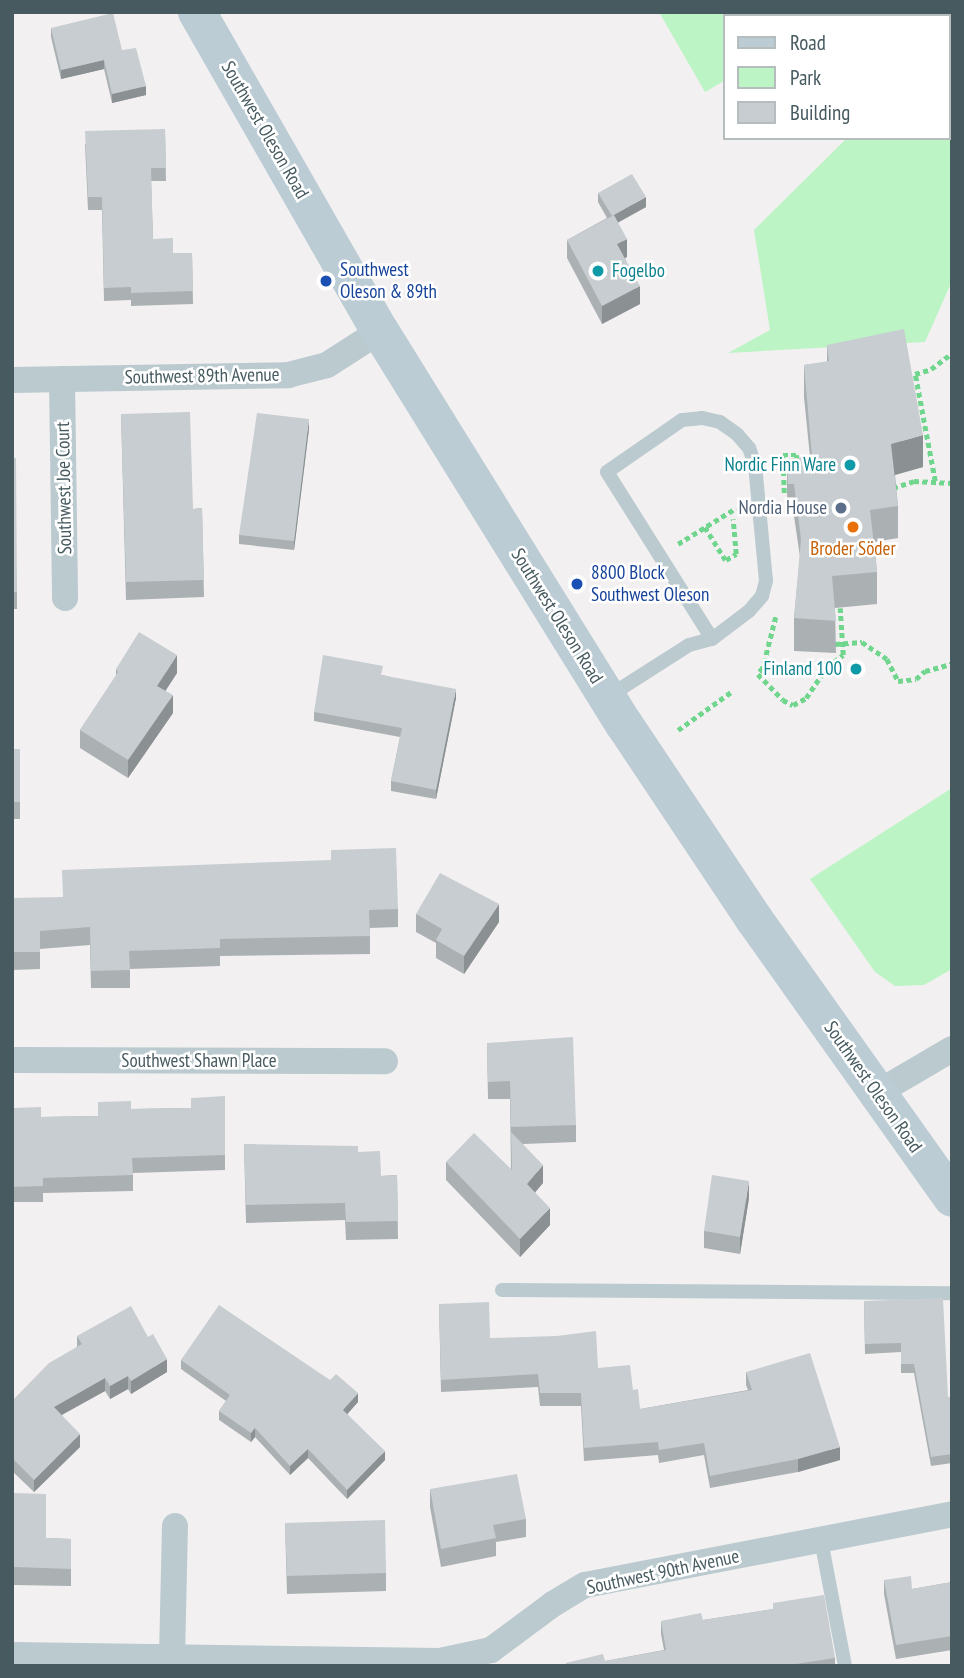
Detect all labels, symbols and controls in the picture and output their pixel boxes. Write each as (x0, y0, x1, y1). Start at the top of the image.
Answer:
legend (722, 14, 950, 140)
text: Road (790, 29, 826, 56)
street label: Southwest Oleson Road (216, 57, 314, 203)
text: Park (790, 64, 821, 91)
text: Building (790, 99, 850, 126)
place label: Southwest Oleson & 89th (340, 259, 437, 303)
place label: Fogelbo (612, 260, 665, 282)
marker: Fogelbo (590, 263, 606, 279)
marker: Southwest Oleson & 89th (318, 273, 334, 289)
street label: Southwest 89th Avenue (124, 363, 280, 389)
street label: Southwest Joe Court (51, 421, 77, 555)
place label: Nordic Finn Ware (724, 454, 836, 476)
marker: Nordic Finn Ware (842, 457, 858, 473)
place label: Nordia House (738, 497, 827, 519)
marker: Nordia House (833, 500, 849, 516)
marker: Broder Söder (845, 519, 861, 535)
place label: Broder Söder (810, 538, 896, 560)
street label: Southwest Oleson Road (506, 544, 608, 688)
place label: 8800 Block Southwest Oleson (591, 562, 709, 606)
marker: 8800 Block Southwest Oleson (569, 576, 585, 592)
place label: Finland 100 (763, 658, 842, 680)
marker: Finland 100 (848, 661, 864, 677)
street label: Southwest Oleson Road (819, 1017, 927, 1157)
street label: Southwest Shawn Place (121, 1050, 277, 1072)
street label: Southwest 90th Avenue (585, 1545, 741, 1599)

